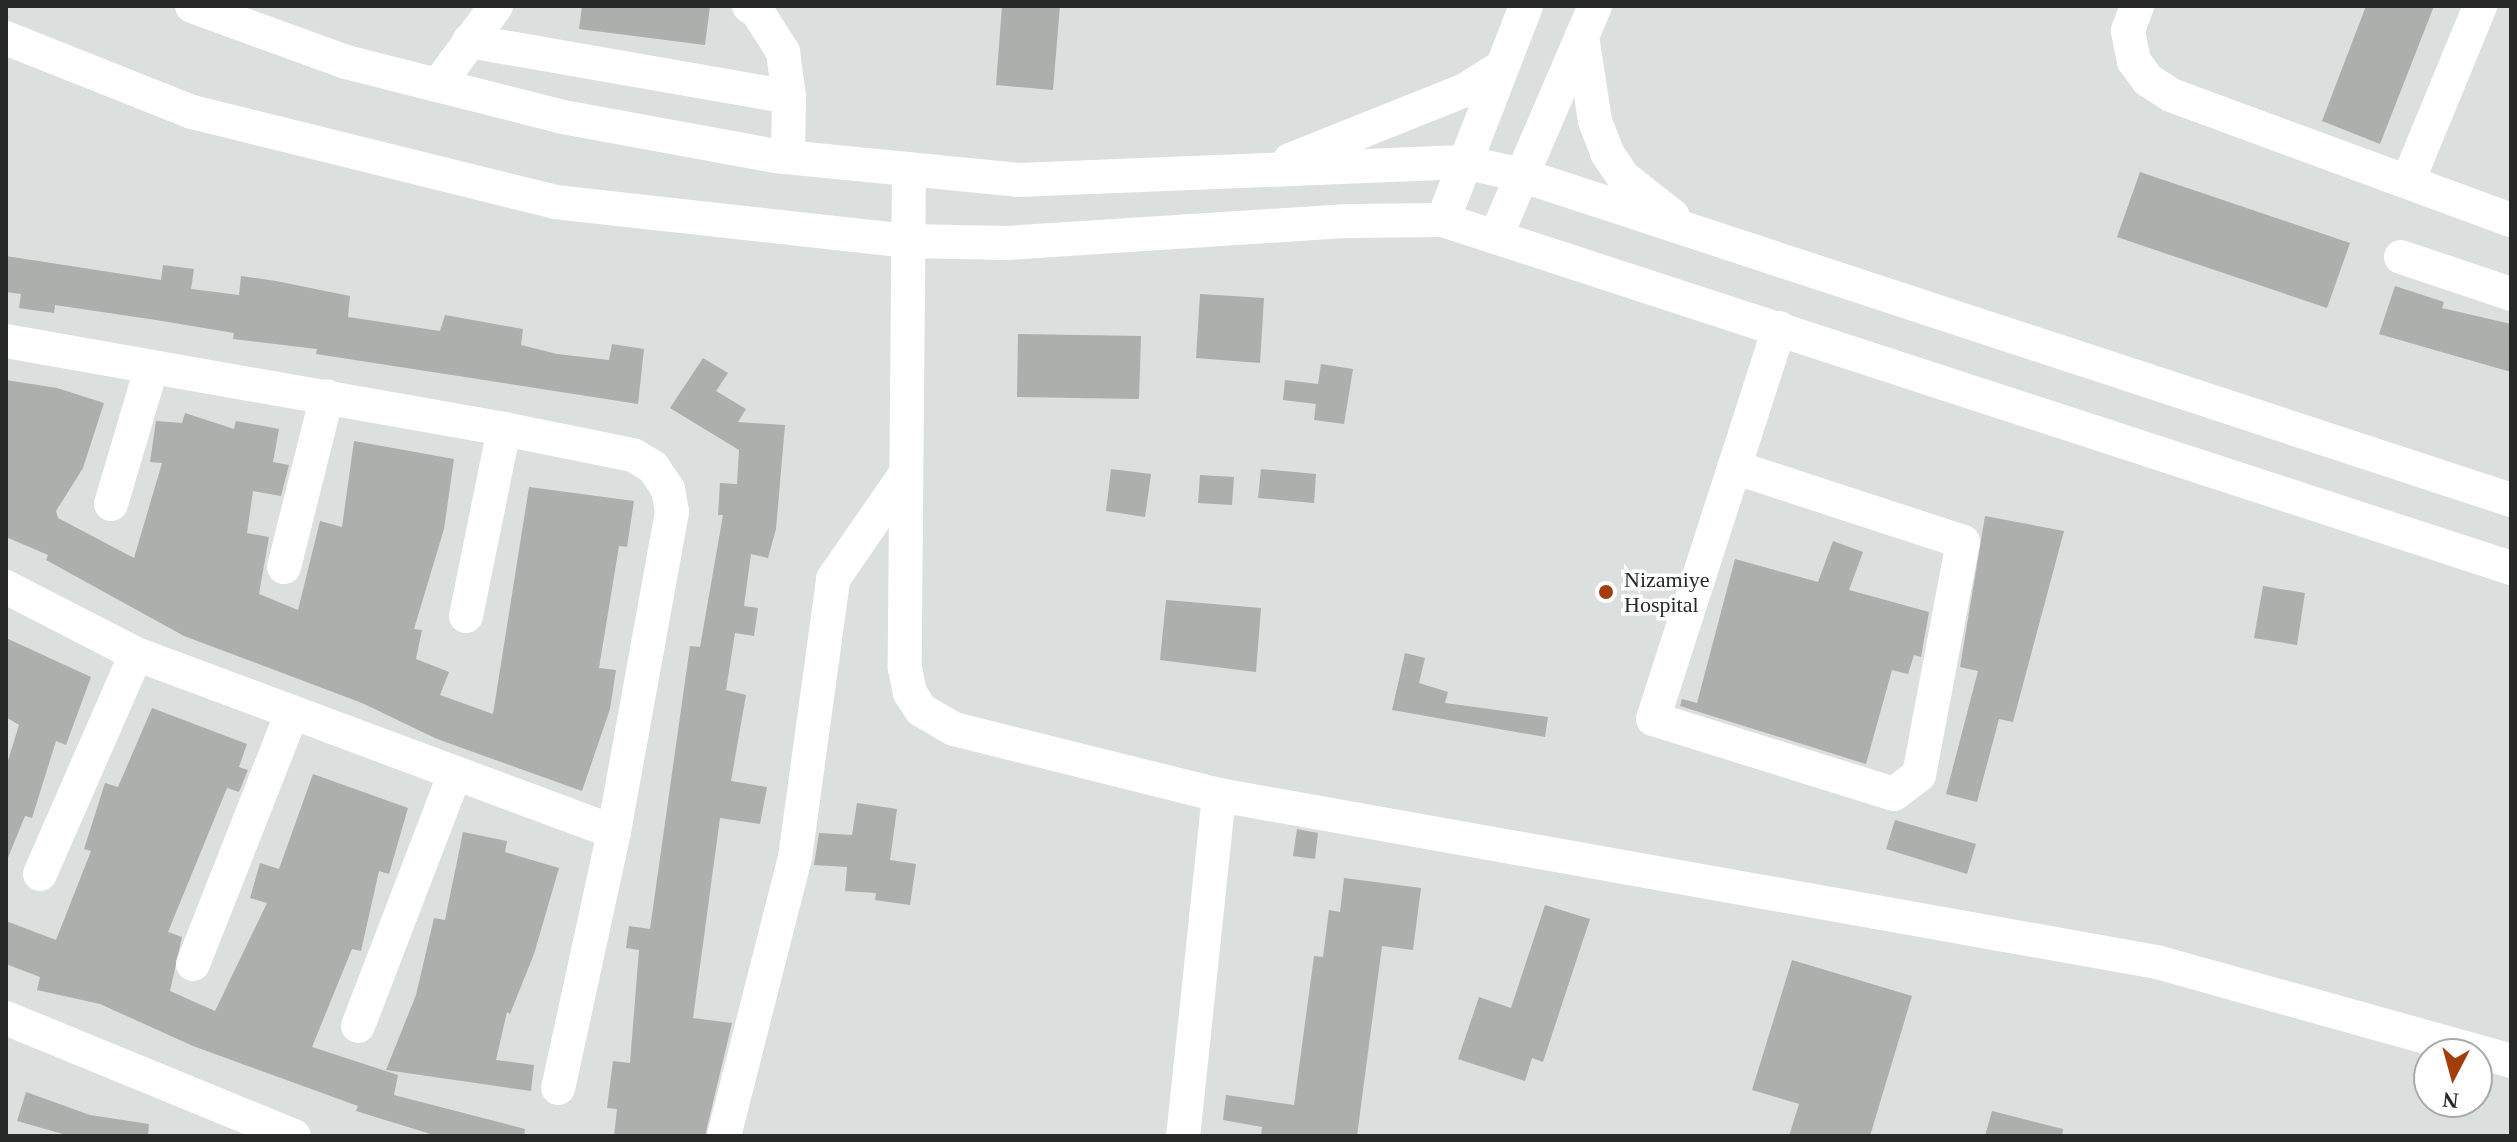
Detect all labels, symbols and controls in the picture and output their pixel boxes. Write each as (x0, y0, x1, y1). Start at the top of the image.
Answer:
place label: Nizamiye Hospital (1624, 566, 1710, 618)
marker: Nizamiye Hospital (1595, 581, 1617, 603)
north arrow (2413, 1038, 2493, 1118)
text: N (2441, 1087, 2460, 1114)

